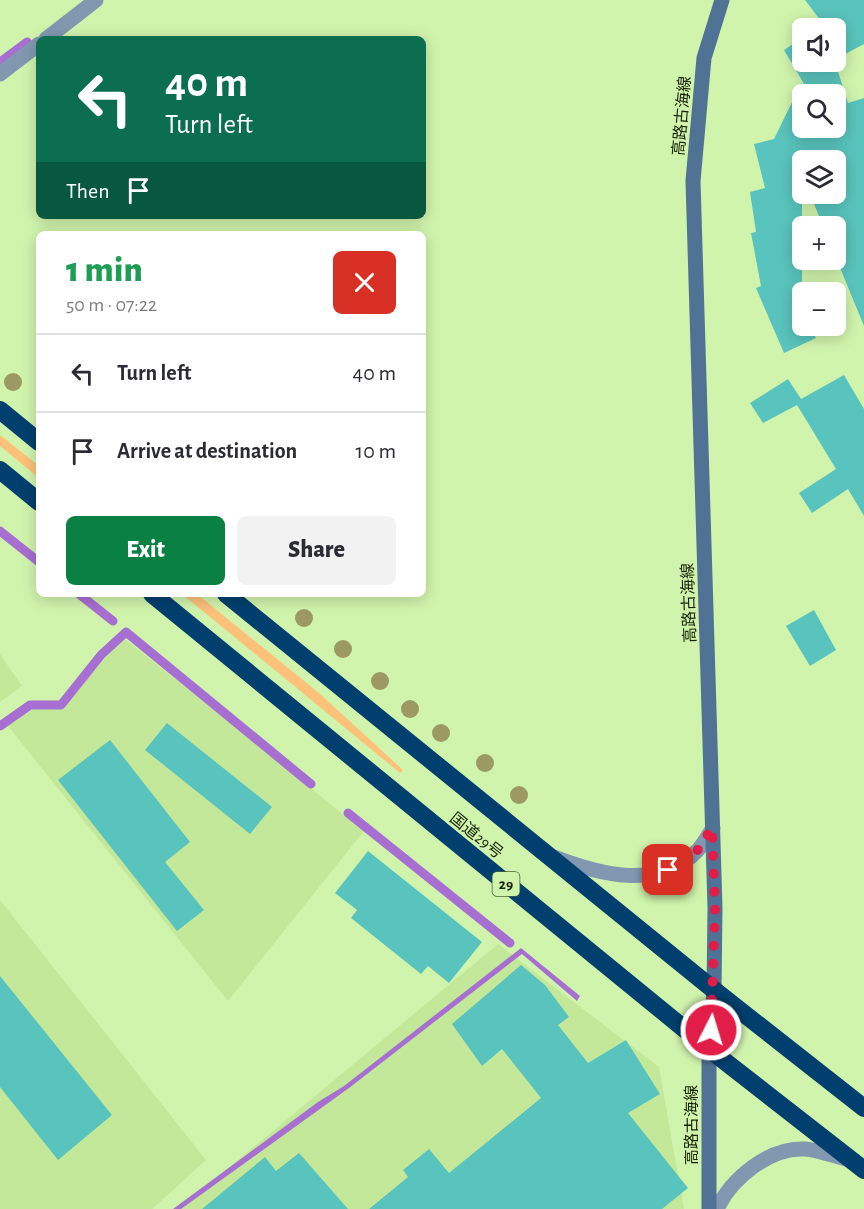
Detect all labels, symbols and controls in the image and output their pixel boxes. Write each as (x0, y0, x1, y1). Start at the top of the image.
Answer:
map controls (792, 18, 846, 336)
button: sound (792, 18, 846, 72)
icon: left (66, 60, 144, 138)
text: 40 m (165, 62, 248, 104)
street label: 高路古海線 (670, 75, 693, 157)
button: search (792, 84, 846, 138)
text: Turn left (165, 111, 253, 138)
button: layers (792, 150, 846, 204)
icon: arrive (122, 174, 155, 207)
text: Then (66, 180, 110, 202)
button: + (792, 216, 846, 270)
button: close (333, 251, 396, 314)
text: 1 min (66, 252, 143, 288)
button: − (792, 282, 846, 336)
text: 50 m · 07:22 (66, 295, 157, 315)
icon: left (66, 357, 99, 390)
text: Turn left (117, 362, 191, 384)
text: 40 m (353, 362, 396, 384)
icon: arrive (66, 435, 99, 468)
text: Arrive at destination (117, 440, 297, 462)
text: 10 m (356, 440, 396, 462)
button: Exit (66, 516, 225, 585)
button: Share (237, 516, 396, 585)
street label: 高路古海線 (679, 563, 698, 643)
street label: 国道29号 (447, 809, 506, 862)
pin (642, 844, 693, 895)
icon: arrive (651, 853, 684, 886)
road number: 29 (492, 872, 520, 896)
position arrow (679, 998, 743, 1062)
street label: 高路古海線 (683, 1085, 700, 1165)

